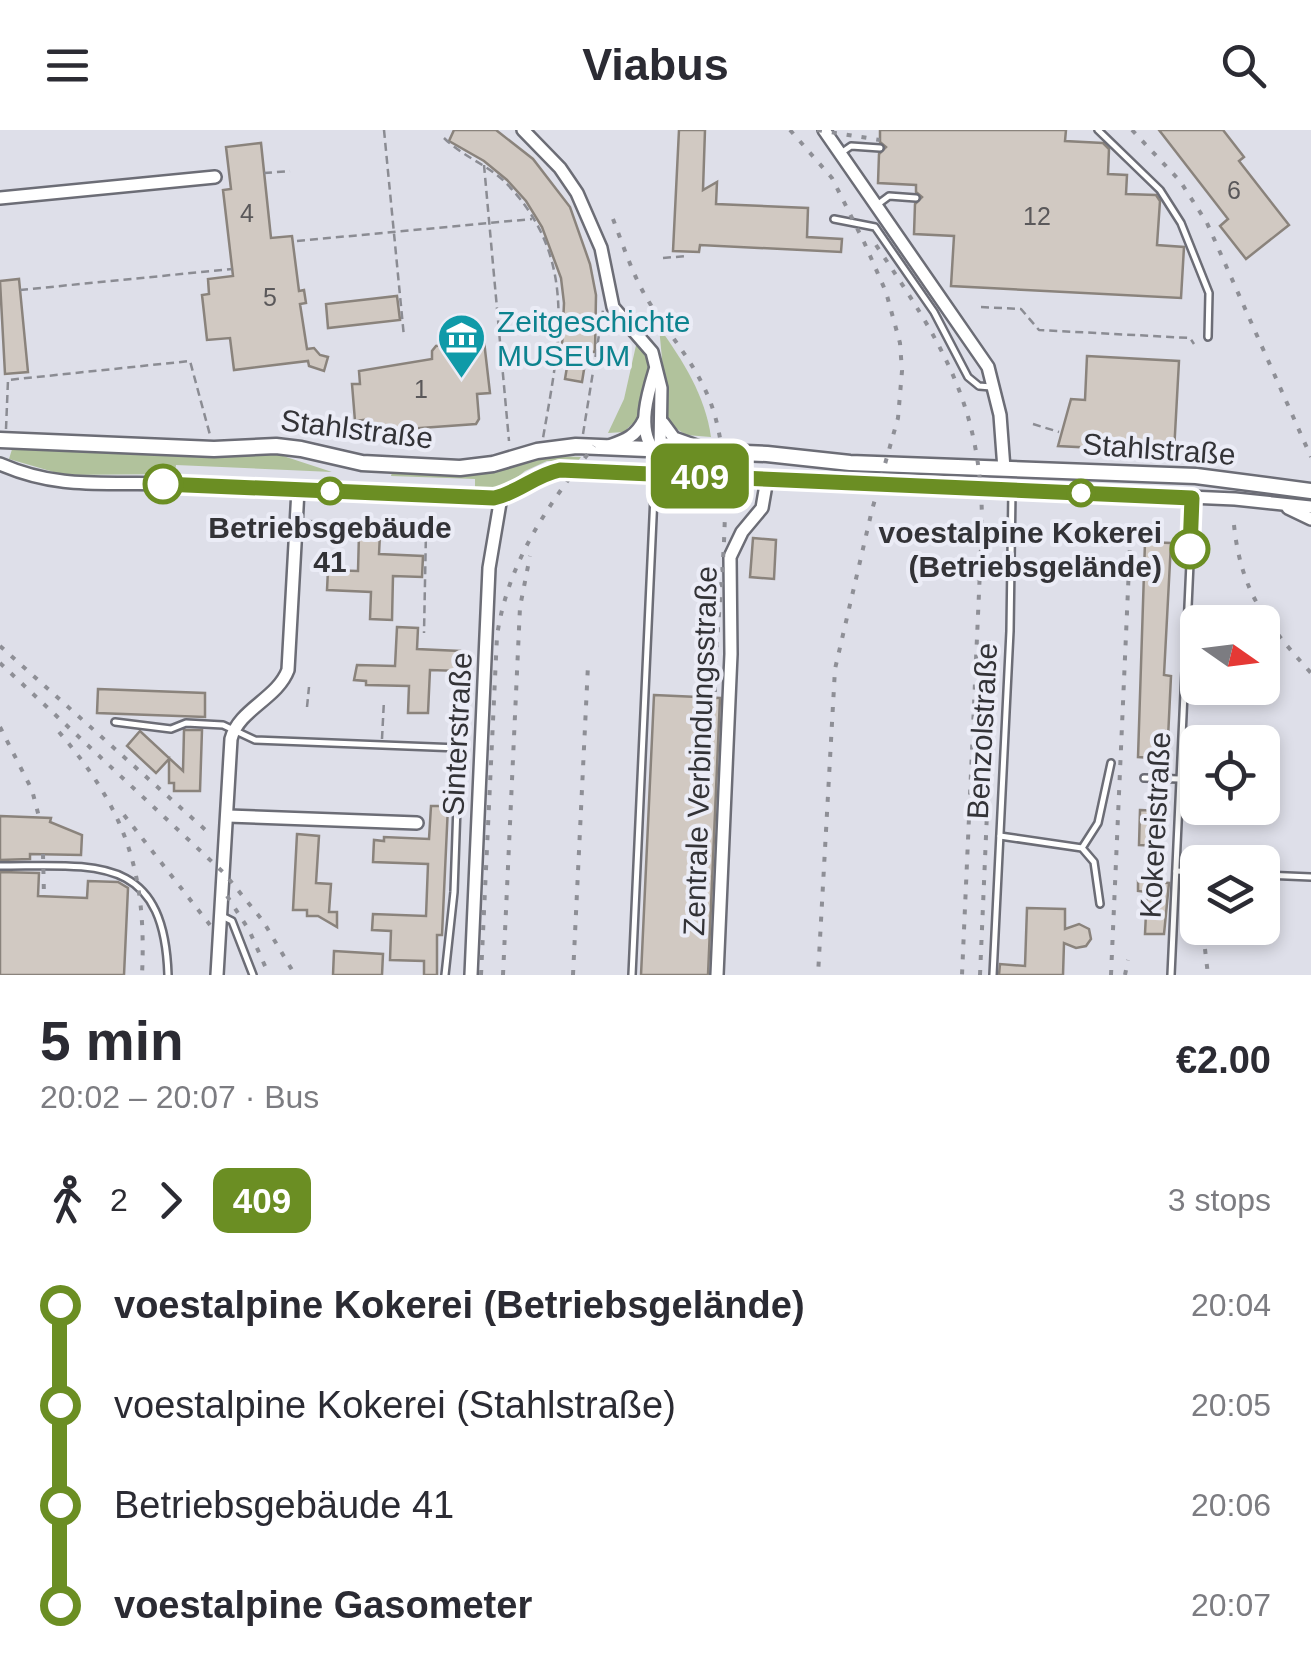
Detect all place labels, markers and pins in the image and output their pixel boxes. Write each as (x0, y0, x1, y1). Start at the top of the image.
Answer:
place label: Zeitgeschichte MUSEUM (497, 305, 690, 372)
museum icon: Zeitgeschichte MUSEUM (436, 312, 488, 380)
unlabelled marker (144, 465, 182, 503)
marker: Betriebsgebäude 41 (317, 478, 343, 504)
unlabelled marker (1068, 480, 1094, 506)
place label: Betriebsgebäude 41 (208, 511, 452, 578)
place label: voestalpine Kokerei (Betriebsgelände) (879, 516, 1162, 583)
marker: voestalpine Kokerei (Betriebsgelände) (1171, 530, 1209, 568)

